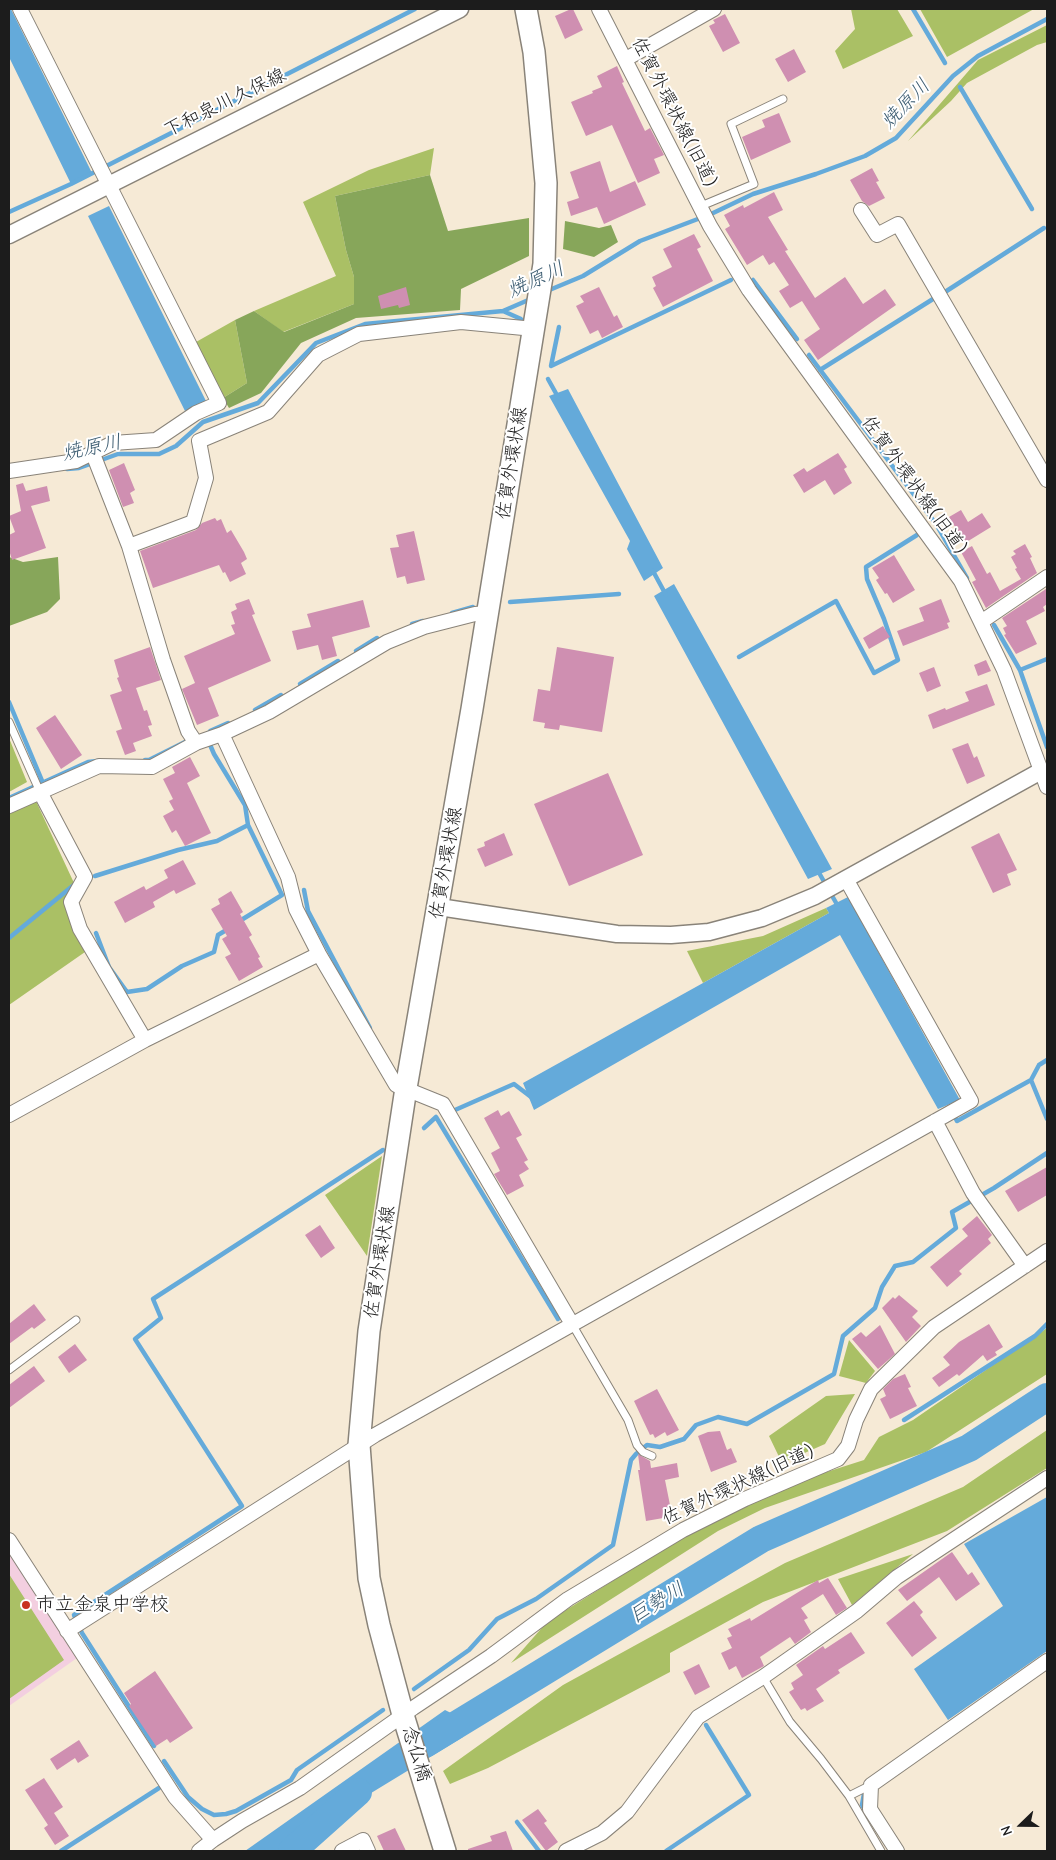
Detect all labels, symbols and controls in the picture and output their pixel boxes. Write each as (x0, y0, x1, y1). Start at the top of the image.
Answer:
street label: 佐賀外環状線(旧道) (626, 33, 722, 191)
street label: 下和泉川久保線 (160, 64, 290, 142)
water label: 焼原川 (877, 74, 935, 134)
water label: 焼原川 (504, 257, 568, 303)
street label: 佐賀外環状線 (492, 405, 532, 521)
street label: 佐賀外環状線(旧道) (856, 411, 972, 559)
water label: 焼原川 (60, 430, 124, 466)
street label: 佐賀外環状線 (425, 805, 467, 921)
street label: 佐賀外環状線 (360, 1204, 400, 1320)
street label: 佐賀外環状線(旧道) (658, 1440, 818, 1530)
water label: 巨勢川 (625, 1577, 689, 1629)
place label: 市立金泉中学校 (36, 1594, 169, 1616)
marker: 市立金泉中学校 (20, 1599, 32, 1611)
street label: 念仏橋 (397, 1723, 435, 1785)
north arrow (996, 1800, 1046, 1850)
text: N (997, 1823, 1016, 1838)

